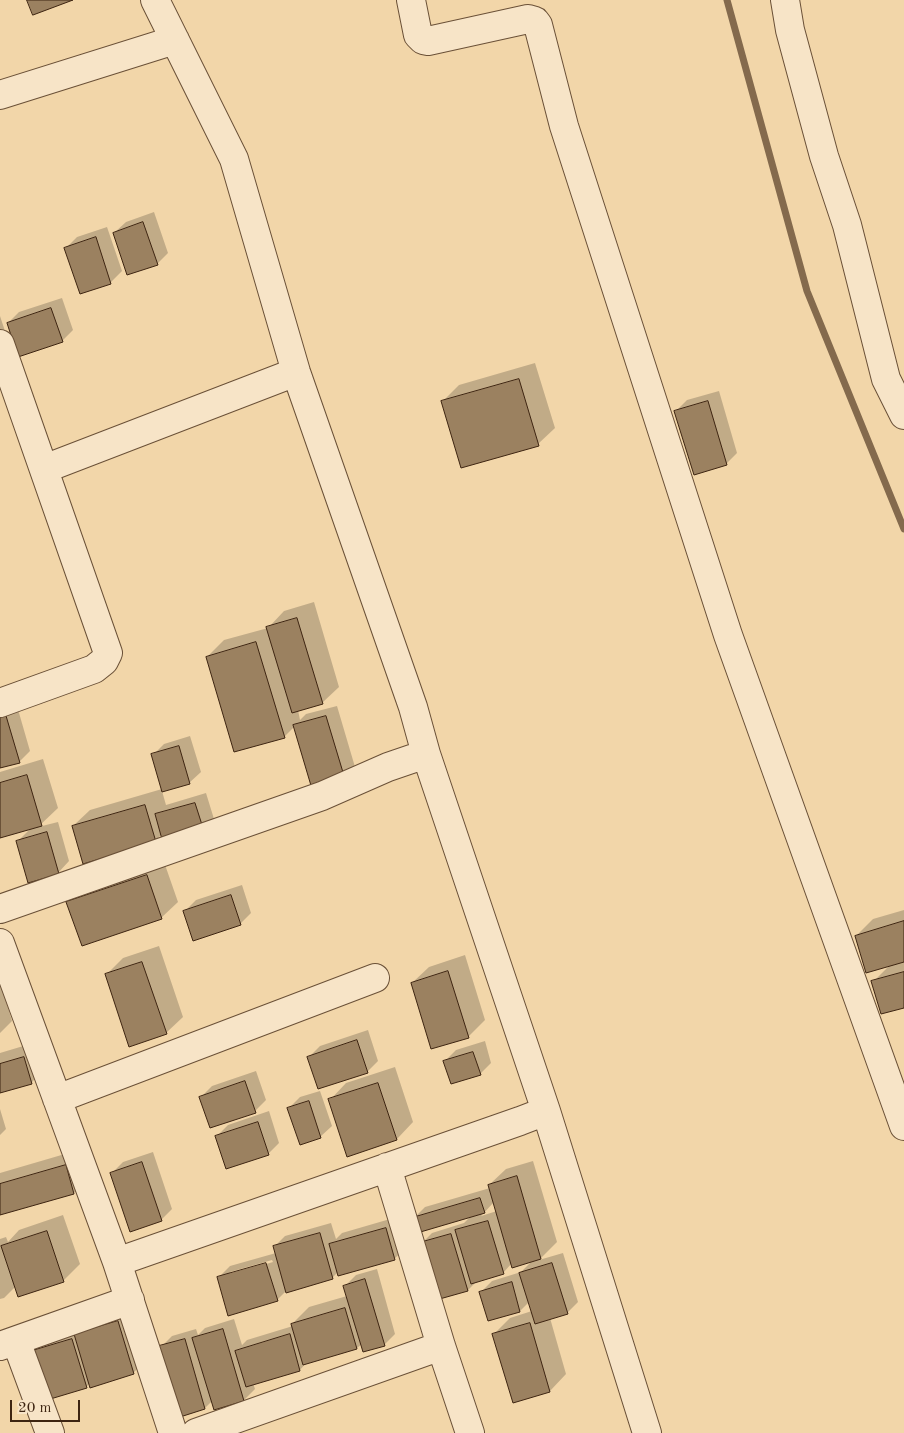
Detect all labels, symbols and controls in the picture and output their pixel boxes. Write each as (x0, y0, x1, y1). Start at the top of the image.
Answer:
scale bar (12, 1390, 82, 1422)
text: 20 m (18, 1401, 52, 1416)

